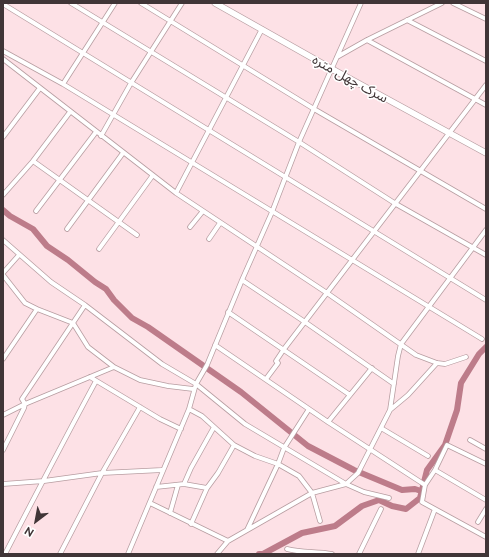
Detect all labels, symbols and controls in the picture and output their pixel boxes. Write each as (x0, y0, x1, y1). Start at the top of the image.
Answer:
street label: سرک چهل متره (309, 51, 391, 107)
north arrow (16, 501, 56, 541)
text: N (22, 524, 36, 539)

